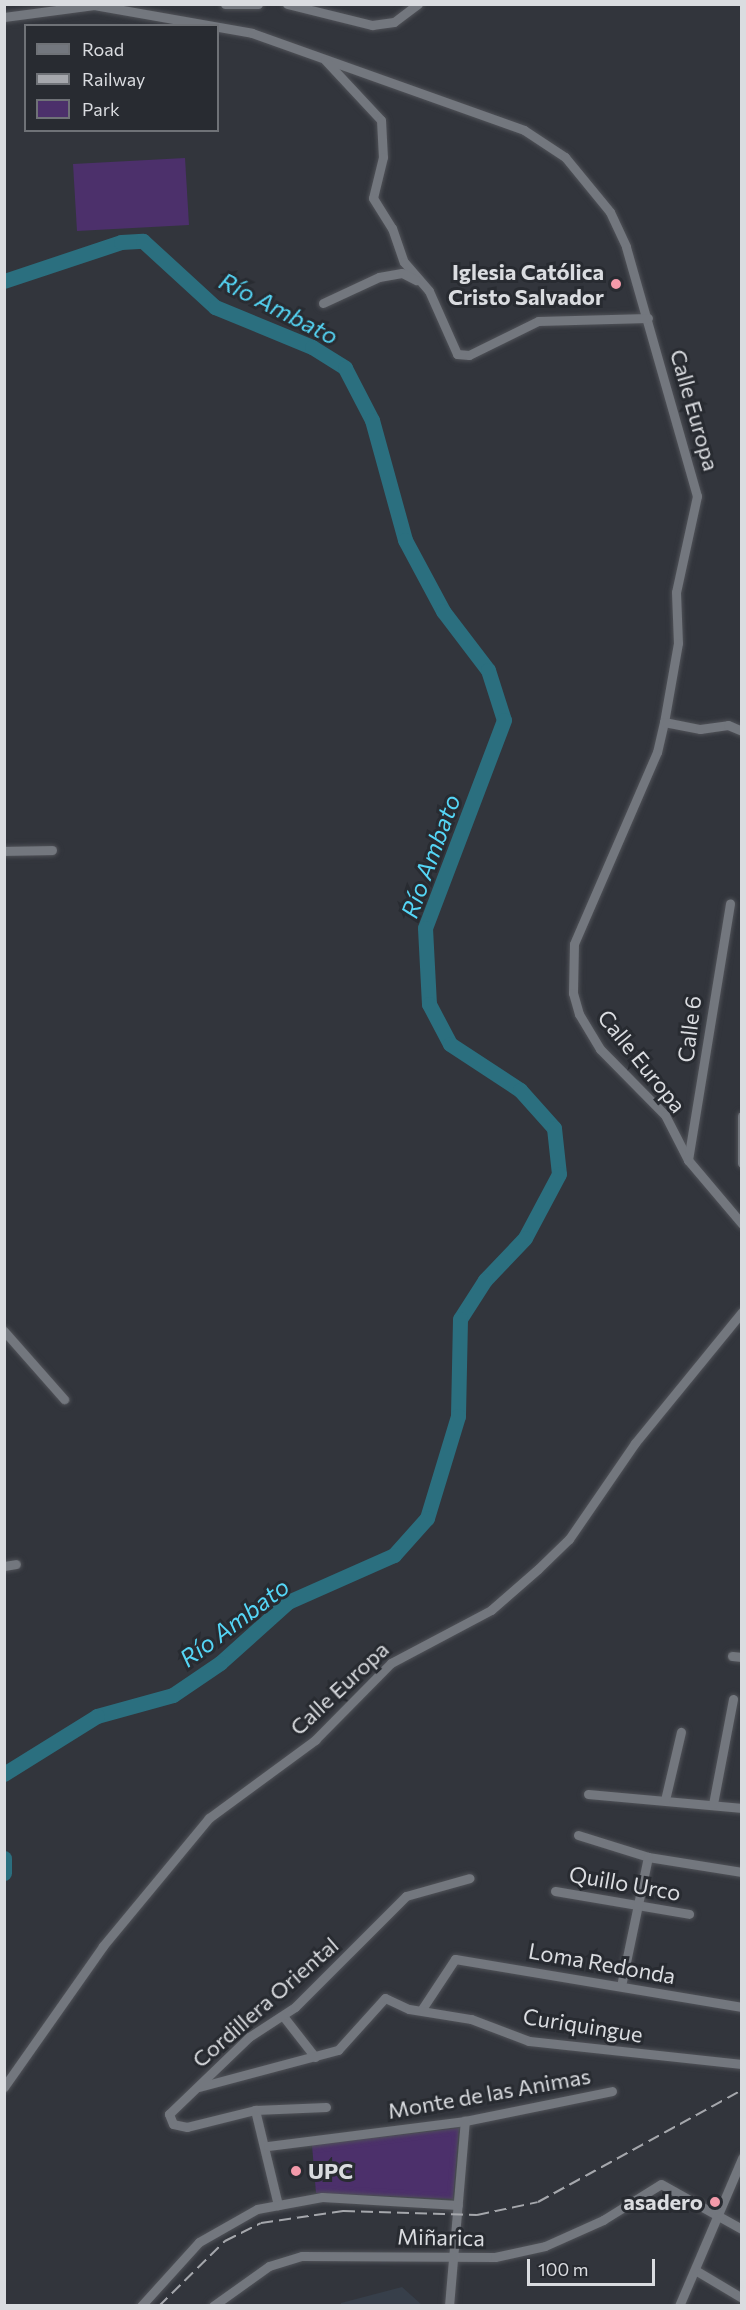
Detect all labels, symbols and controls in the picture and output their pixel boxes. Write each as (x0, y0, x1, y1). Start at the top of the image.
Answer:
legend (24, 24, 219, 132)
text: Road (82, 38, 124, 60)
text: Railway (82, 68, 145, 90)
text: Park (82, 98, 120, 120)
place label: Iglesia Católica Cristo Salvador (448, 258, 604, 310)
water label: Río Ambato (215, 266, 343, 350)
marker: Iglesia Católica Cristo Salvador (609, 277, 623, 291)
street label: Calle Europa (665, 346, 725, 474)
water label: Río Ambato (394, 790, 466, 922)
street label: Calle 6 (672, 994, 706, 1064)
street label: Calle Europa (592, 1004, 692, 1118)
water label: Río Ambato (174, 1572, 294, 1672)
street label: Calle Europa (284, 1636, 394, 1740)
street label: Quillo Urco (567, 1860, 683, 1906)
street label: Cordillera Oriental (187, 1931, 343, 2073)
street label: Loma Redonda (526, 1937, 678, 1989)
street label: Curiquingue (521, 2002, 645, 2048)
street label: Monte de las Animas (386, 2062, 592, 2124)
place label: UPC (308, 2158, 353, 2184)
marker: UPC (289, 2164, 303, 2178)
place label: asadero (623, 2189, 703, 2215)
marker: asadero (708, 2195, 722, 2209)
street label: Miñarica (397, 2223, 485, 2251)
scale bar (530, 2247, 658, 2285)
text: 100 m (538, 2258, 588, 2280)

